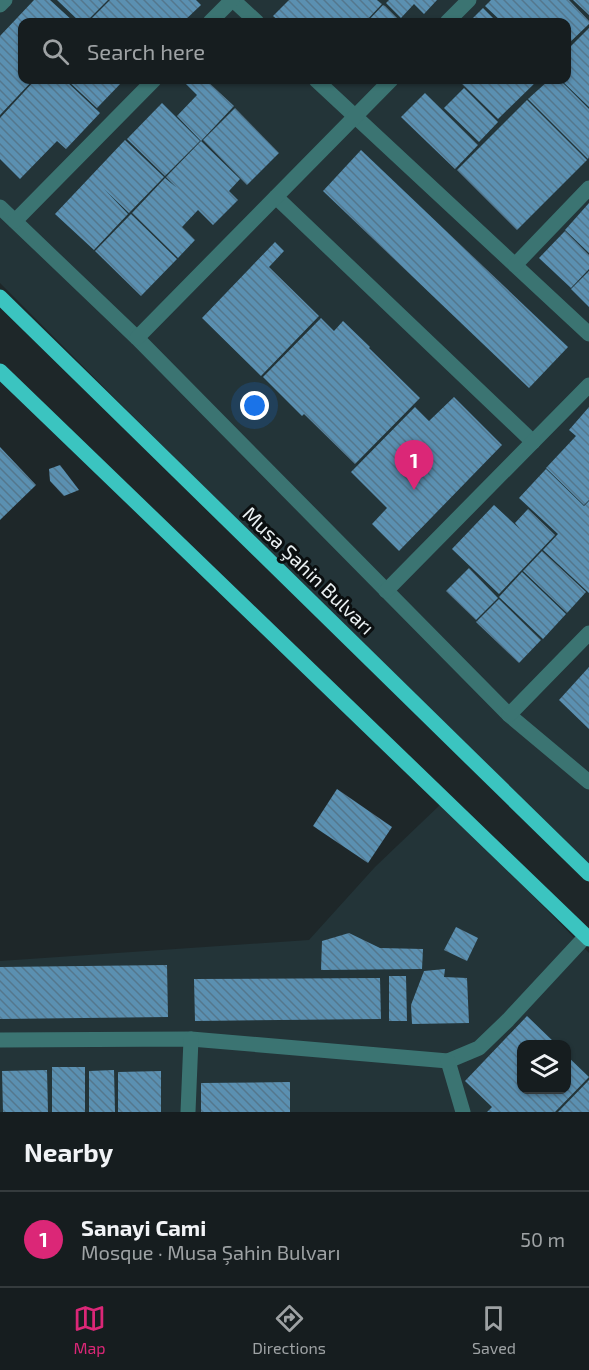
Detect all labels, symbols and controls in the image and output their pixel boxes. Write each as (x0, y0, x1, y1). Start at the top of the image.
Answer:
search box (18, 18, 571, 84)
icon: search (39, 35, 72, 68)
text: Search here (87, 38, 205, 64)
your location (240, 391, 269, 420)
pin: 1 (394, 440, 434, 490)
street label: Musa Şahin Bulvarı (238, 501, 380, 640)
map controls (517, 1040, 571, 1094)
button: layers (517, 1040, 571, 1094)
text: Nearby (24, 1136, 113, 1167)
text: Sanayi Cami (81, 1214, 206, 1240)
text: 1 (39, 1227, 48, 1251)
text: 50 m (520, 1227, 565, 1251)
text: Mosque · Musa Şahin Bulvarı (81, 1240, 340, 1264)
tab: Map (73, 1302, 106, 1357)
tab: Directions (252, 1302, 326, 1357)
tab: Saved (472, 1302, 516, 1357)

